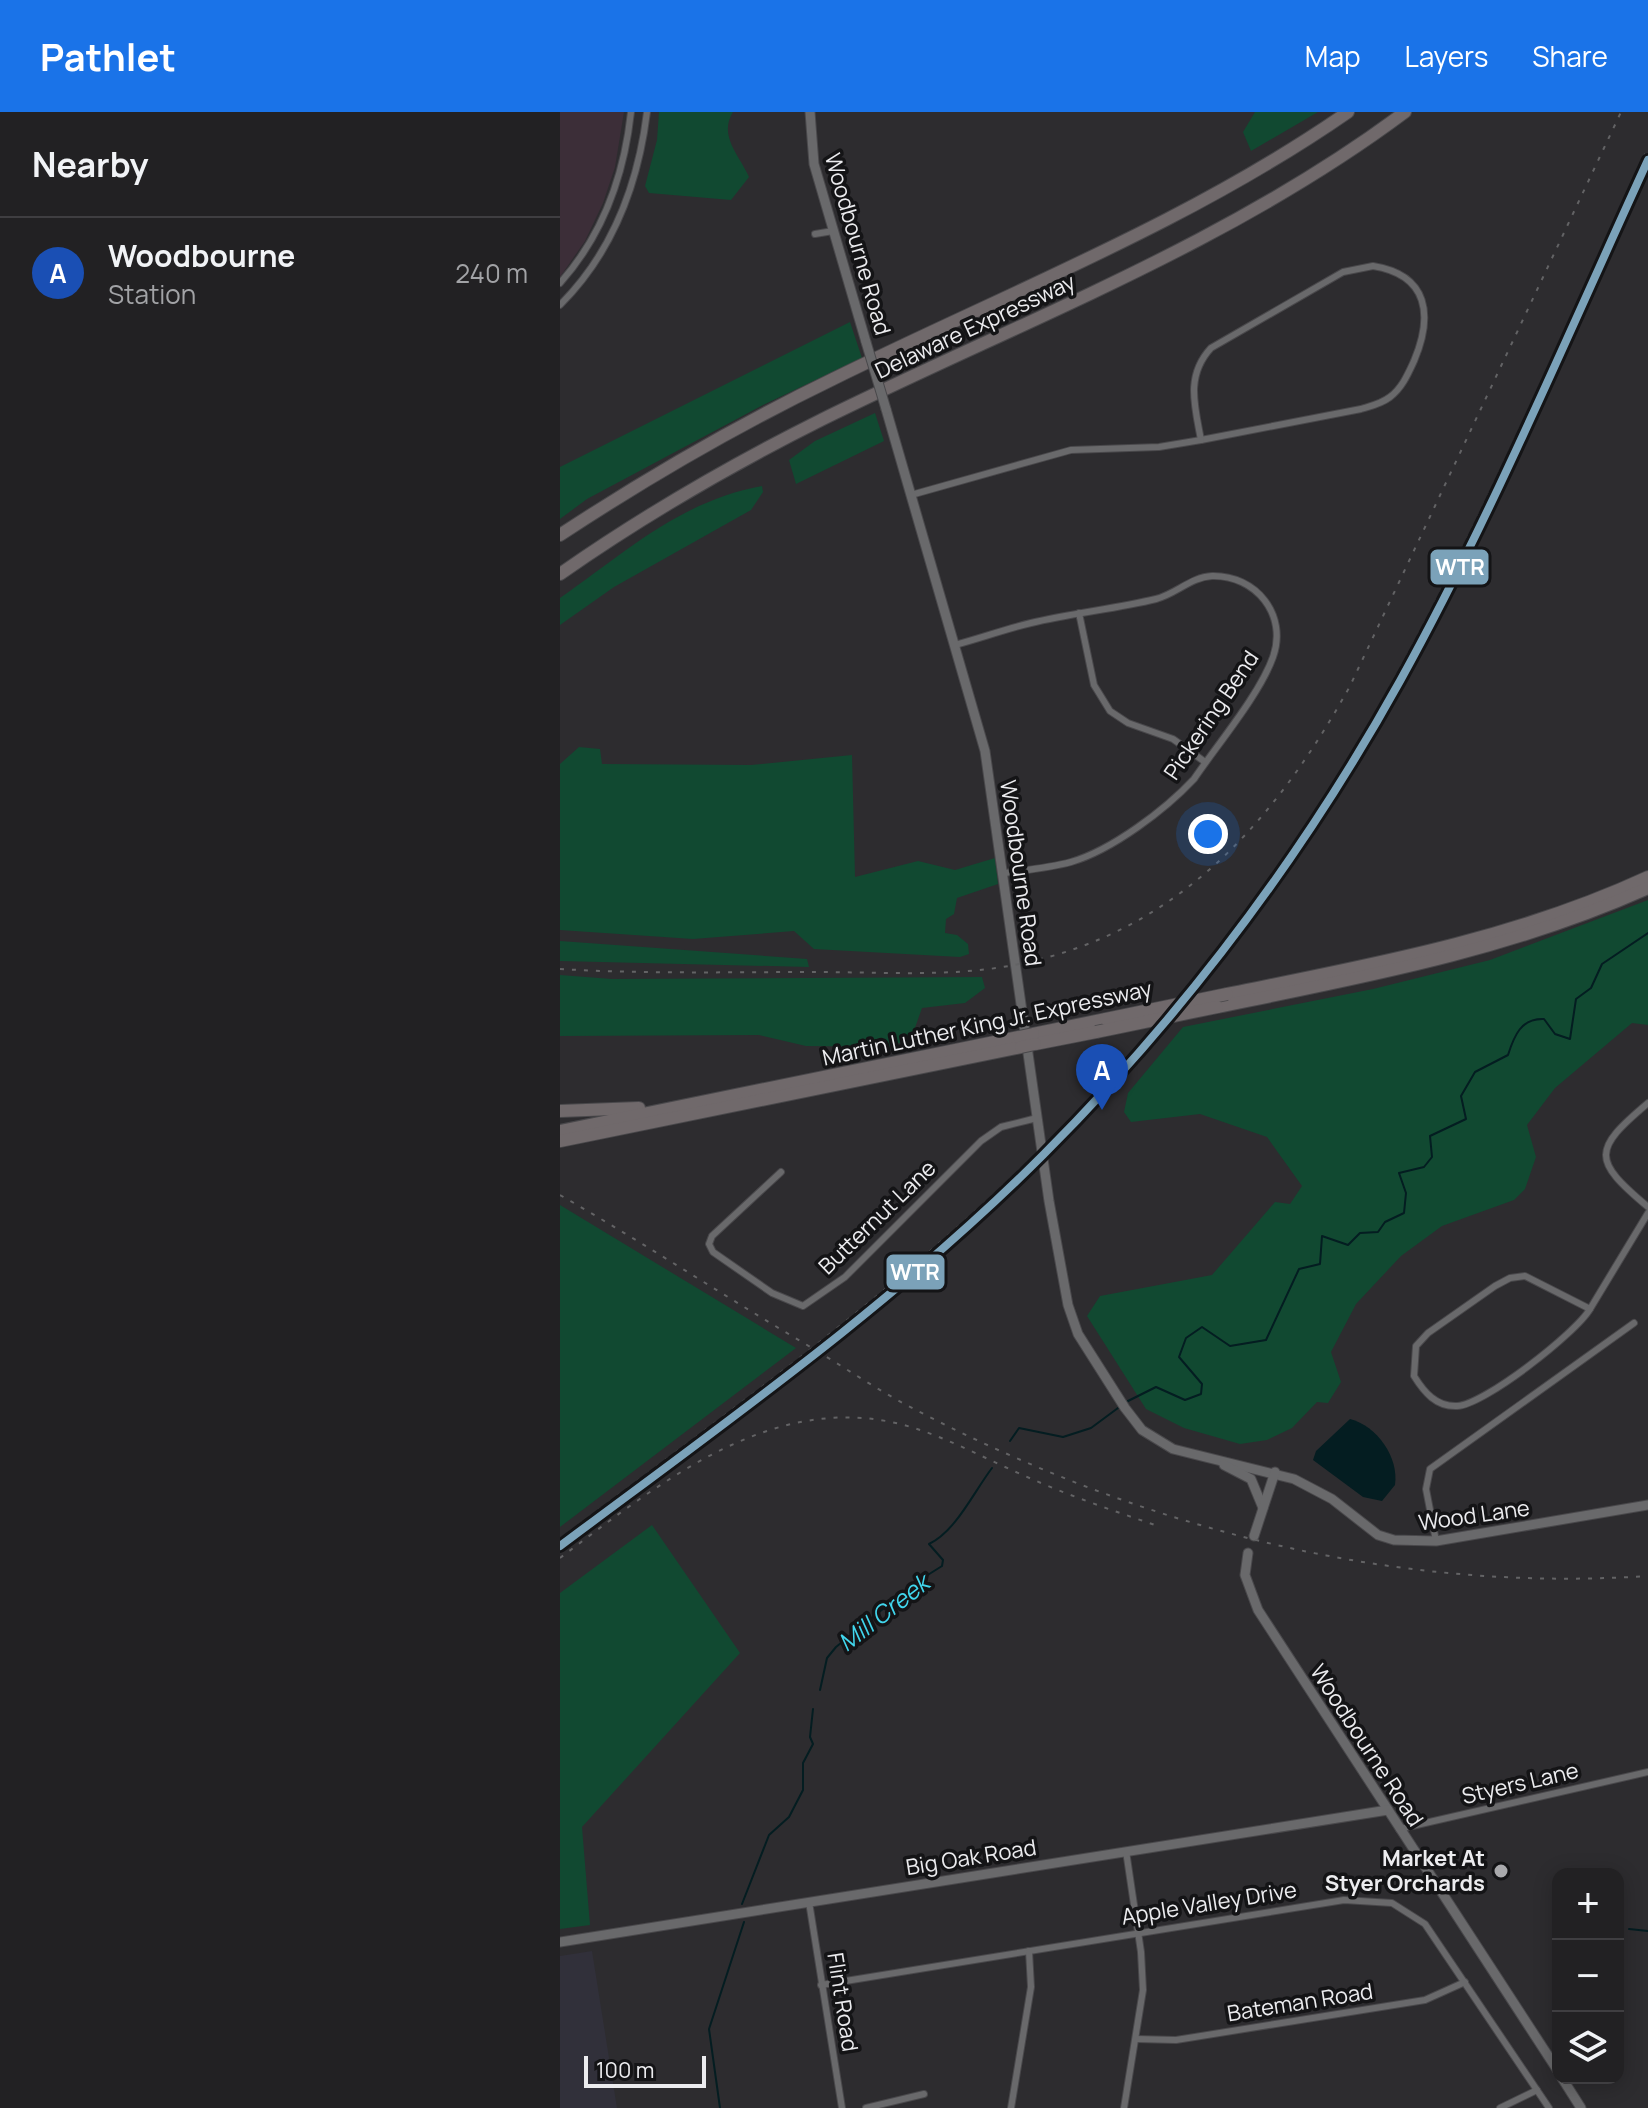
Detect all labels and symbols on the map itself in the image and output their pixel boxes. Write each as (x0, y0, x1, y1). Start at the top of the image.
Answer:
street label: Woodbourne Road (818, 150, 898, 338)
street label: Delaware Expressway (870, 266, 1080, 386)
line badge: WTR (1429, 548, 1490, 586)
text: WTR (1435, 552, 1485, 582)
street label: Pickering Bend (1157, 645, 1265, 785)
street label: Woodbourne Road (993, 778, 1049, 968)
your location (1188, 814, 1228, 854)
street label: Martin Luther King Jr. Expressway (819, 973, 1155, 1073)
pin: A (1076, 1044, 1128, 1110)
street label: Butternut Lane (812, 1153, 942, 1281)
line badge: WTR (885, 1253, 946, 1291)
text: WTR (890, 1257, 940, 1287)
street label: Wood Lane (1416, 1492, 1532, 1538)
water label: Mill Creek (831, 1564, 938, 1658)
street label: Woodbourne Road (1303, 1658, 1431, 1832)
street label: Styers Lane (1459, 1755, 1581, 1811)
street label: Big Oak Road (904, 1832, 1038, 1882)
place label: Market At Styer Orchards (1325, 1843, 1485, 1898)
marker: Market At Styer Orchards (1492, 1862, 1510, 1880)
street label: Apple Valley Drive (1119, 1874, 1299, 1932)
street label: Flint Road (820, 1950, 866, 2054)
street label: Bateman Road (1225, 1976, 1375, 2028)
scale bar (584, 2052, 706, 2088)

